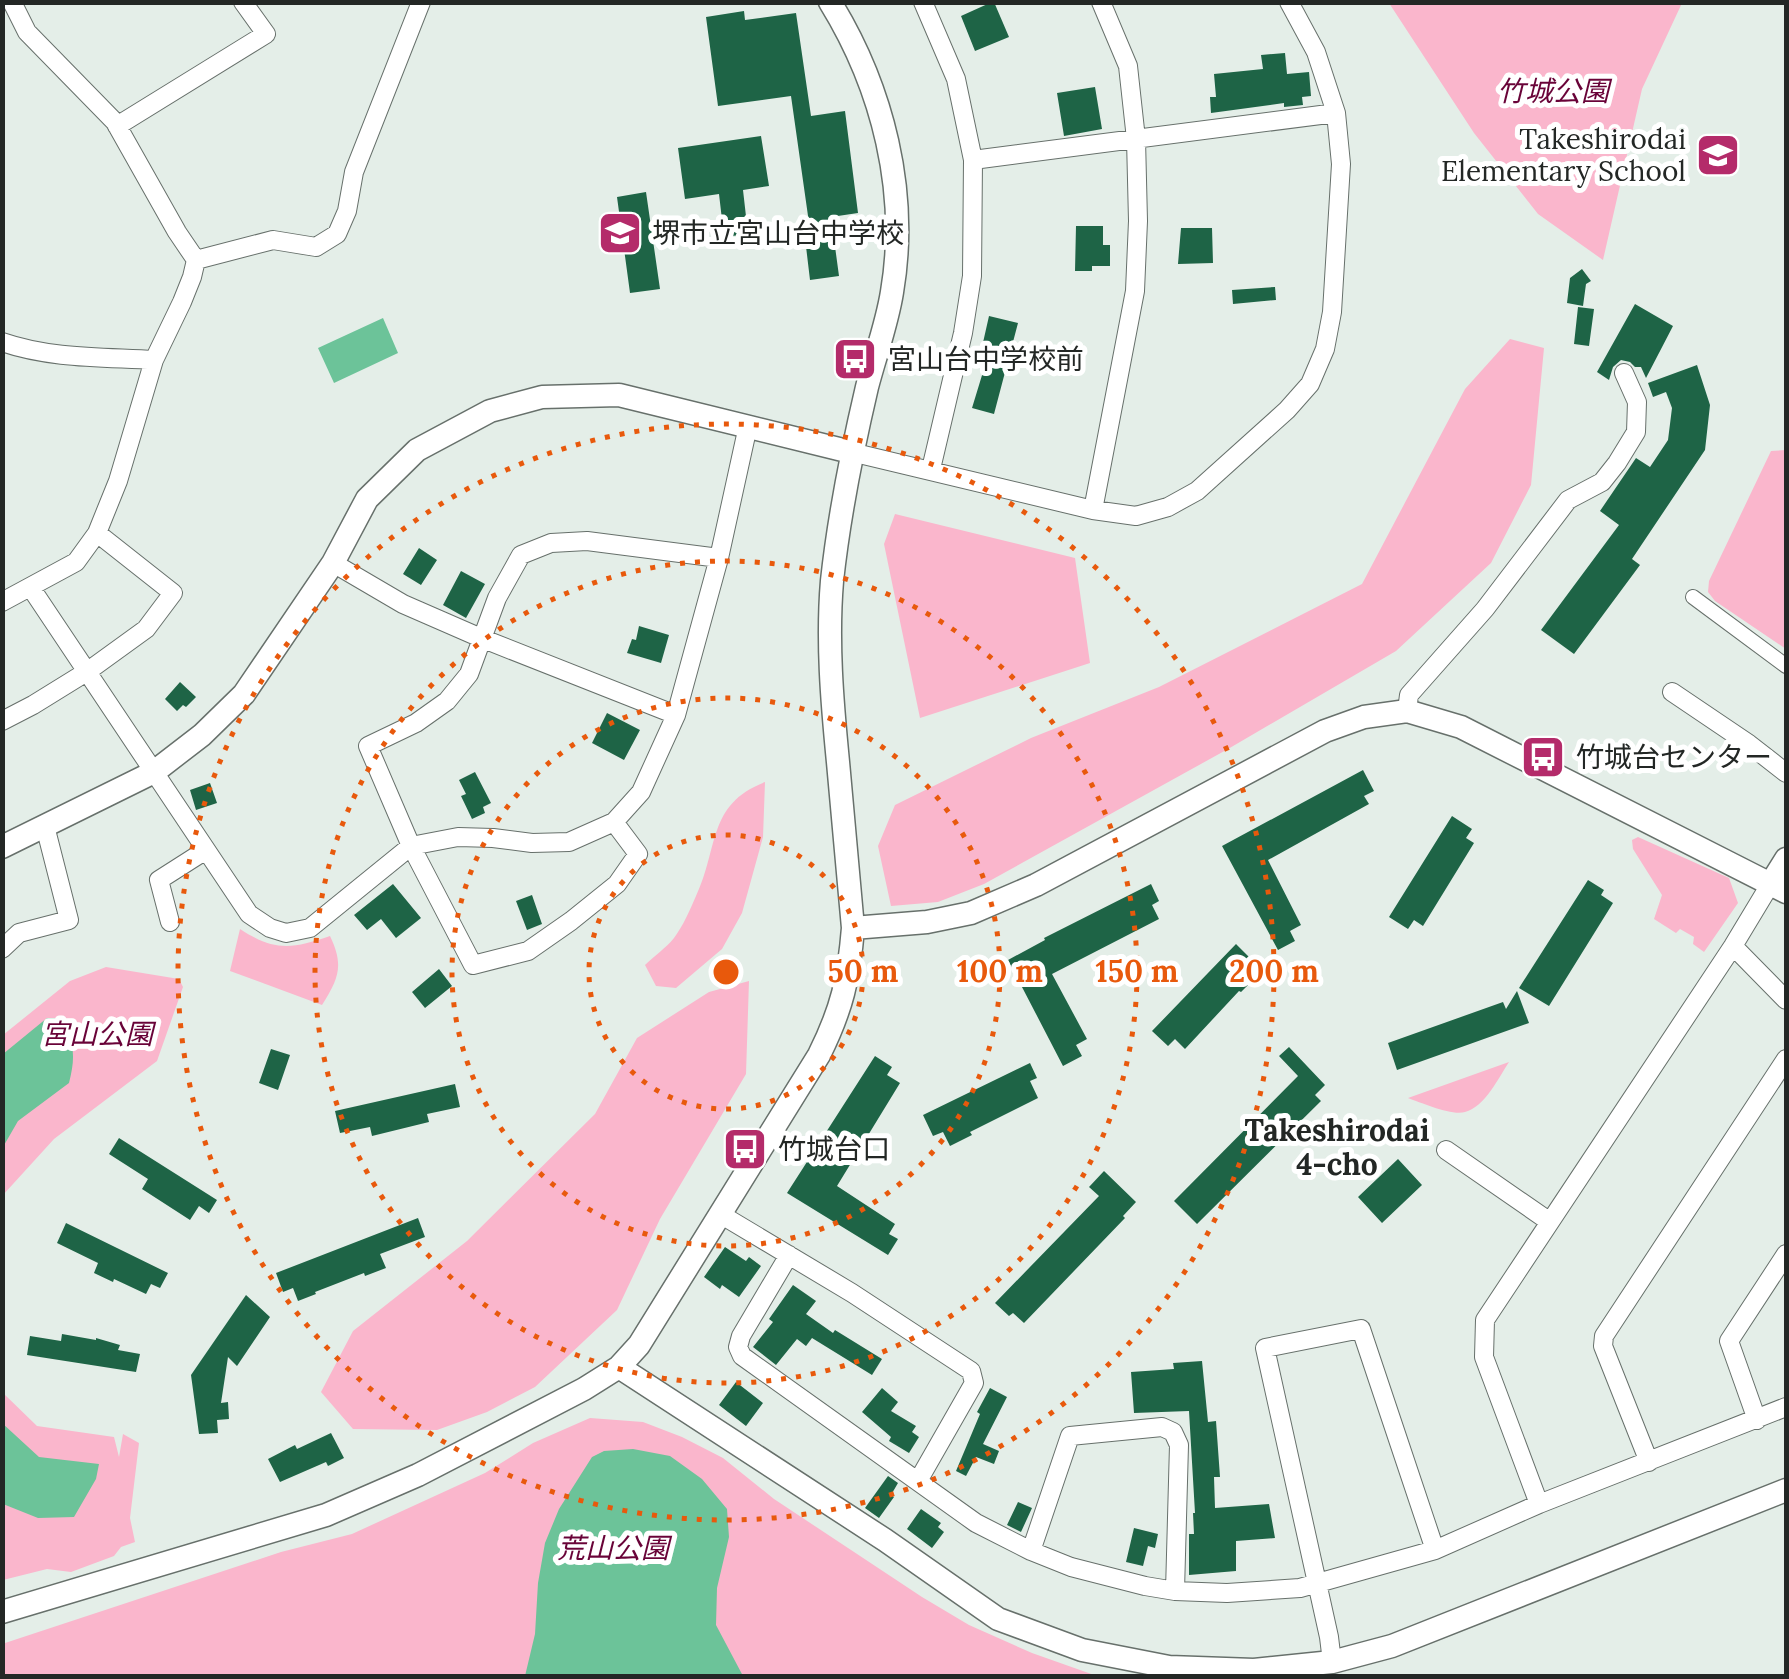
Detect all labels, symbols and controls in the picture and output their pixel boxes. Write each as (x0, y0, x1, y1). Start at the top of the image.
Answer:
park label: 竹城公園 (1497, 73, 1613, 109)
place label: Takeshirodai Elementary School (1441, 121, 1686, 189)
school or university icon: Takeshirodai Elementary School (1695, 132, 1741, 178)
school or university icon: 堺市立宮山台中学校 (597, 210, 643, 256)
place label: 堺市立宮山台中学校 (652, 215, 904, 251)
bus stop icon: 宮山台中学校前 (832, 336, 878, 382)
place label: 宮山台中学校前 (888, 341, 1084, 377)
bus stop icon: 竹城台センター (1520, 734, 1566, 780)
place label: 竹城台センター (1576, 739, 1772, 775)
text: 50 m (828, 952, 899, 990)
text: 100 m (957, 952, 1043, 990)
text: 150 m (1096, 952, 1179, 990)
text: 200 m (1229, 952, 1319, 990)
centre of rings (708, 954, 744, 990)
park label: 宮山公園 (41, 1016, 157, 1052)
district label: Takeshirodai 4-cho (1244, 1111, 1430, 1183)
bus stop icon: 竹城台口 (722, 1126, 768, 1172)
place label: 竹城台口 (778, 1131, 890, 1167)
park label: 荒山公園 (557, 1530, 673, 1566)

